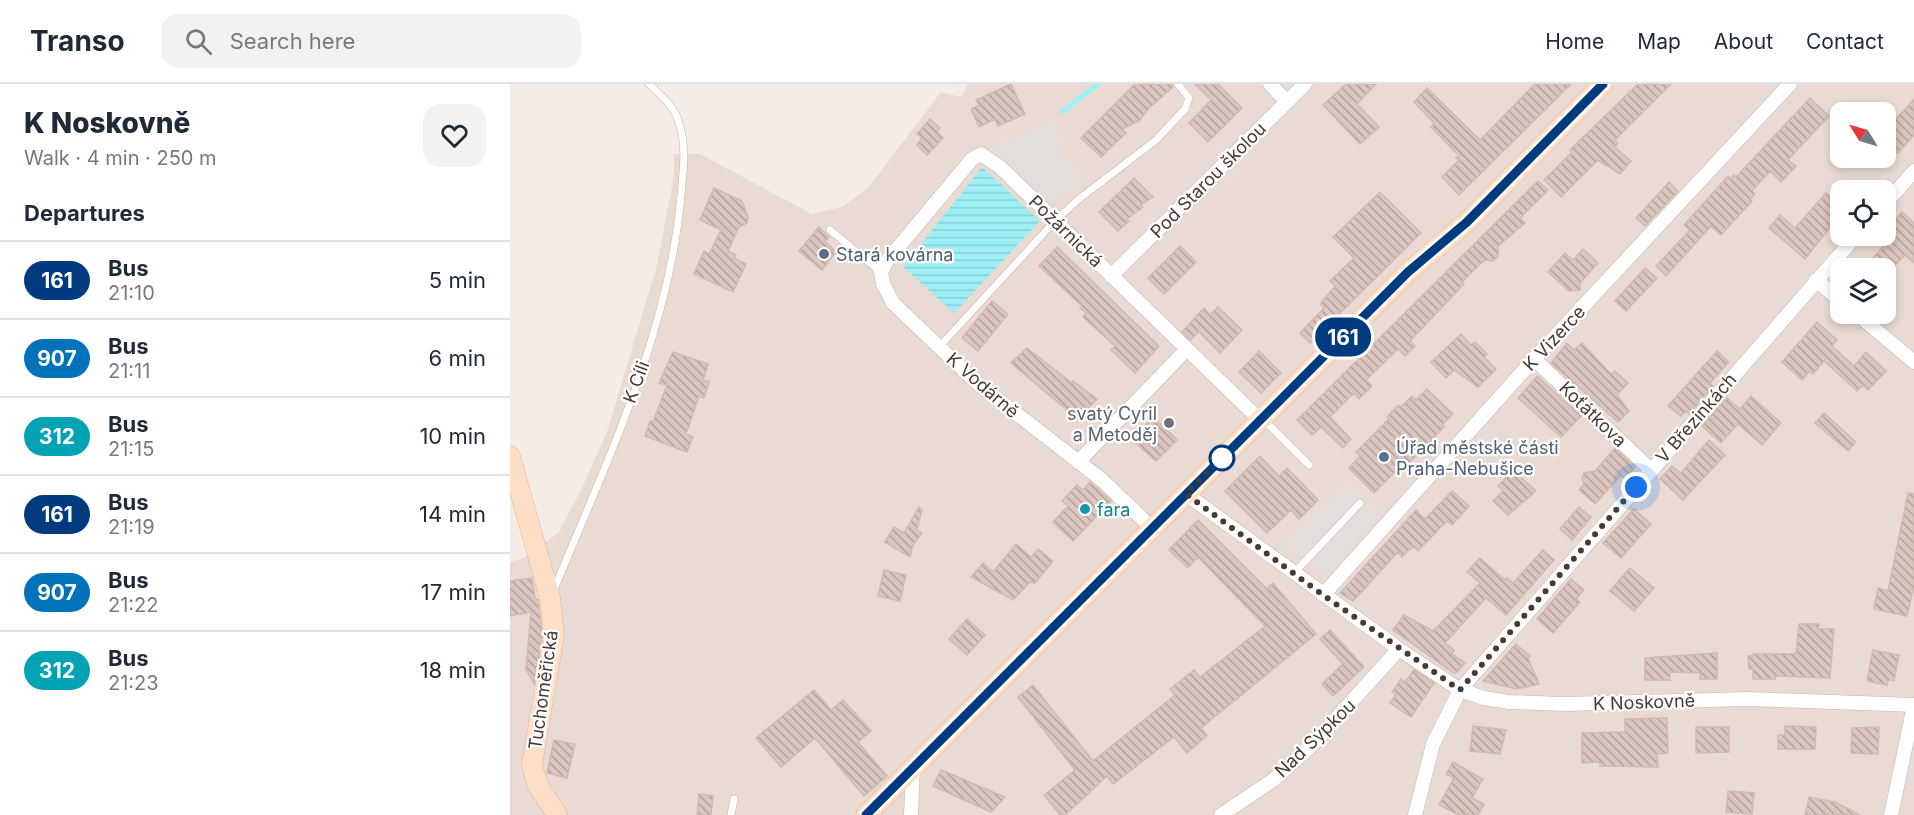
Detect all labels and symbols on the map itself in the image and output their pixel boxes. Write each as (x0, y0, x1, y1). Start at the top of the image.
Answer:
north arrow (1830, 102, 1896, 168)
street label: Pod Starou školou (1146, 118, 1270, 242)
street label: Požárnická (1025, 191, 1107, 271)
place label: Stará kovárna (836, 244, 953, 265)
marker: Stará kovárna (817, 247, 831, 261)
street label: K Vizerce (1519, 301, 1589, 375)
line badge: 161 (1308, 318, 1378, 356)
street label: K Vodárně (943, 348, 1023, 422)
street label: K Cíli (619, 358, 653, 406)
street label: V Březinkách (1651, 369, 1741, 467)
street label: Koťátkova (1555, 377, 1631, 451)
place label: svatý Cyril a Metoděj (1067, 403, 1157, 445)
marker: svatý Cyril a Metoděj (1162, 416, 1176, 430)
place label: Úřad městské části Praha-Nebušice (1396, 436, 1559, 479)
unlabelled marker (1209, 445, 1235, 471)
marker: Úřad městské části Praha-Nebušice (1377, 450, 1391, 464)
your location (1621, 472, 1651, 502)
place label: fara (1097, 499, 1130, 520)
marker: fara (1078, 502, 1092, 516)
street label: Tuchoměřická (524, 629, 562, 751)
street label: K Noskovně (1593, 690, 1695, 714)
street label: Nad Sýpkou (1271, 695, 1359, 781)

